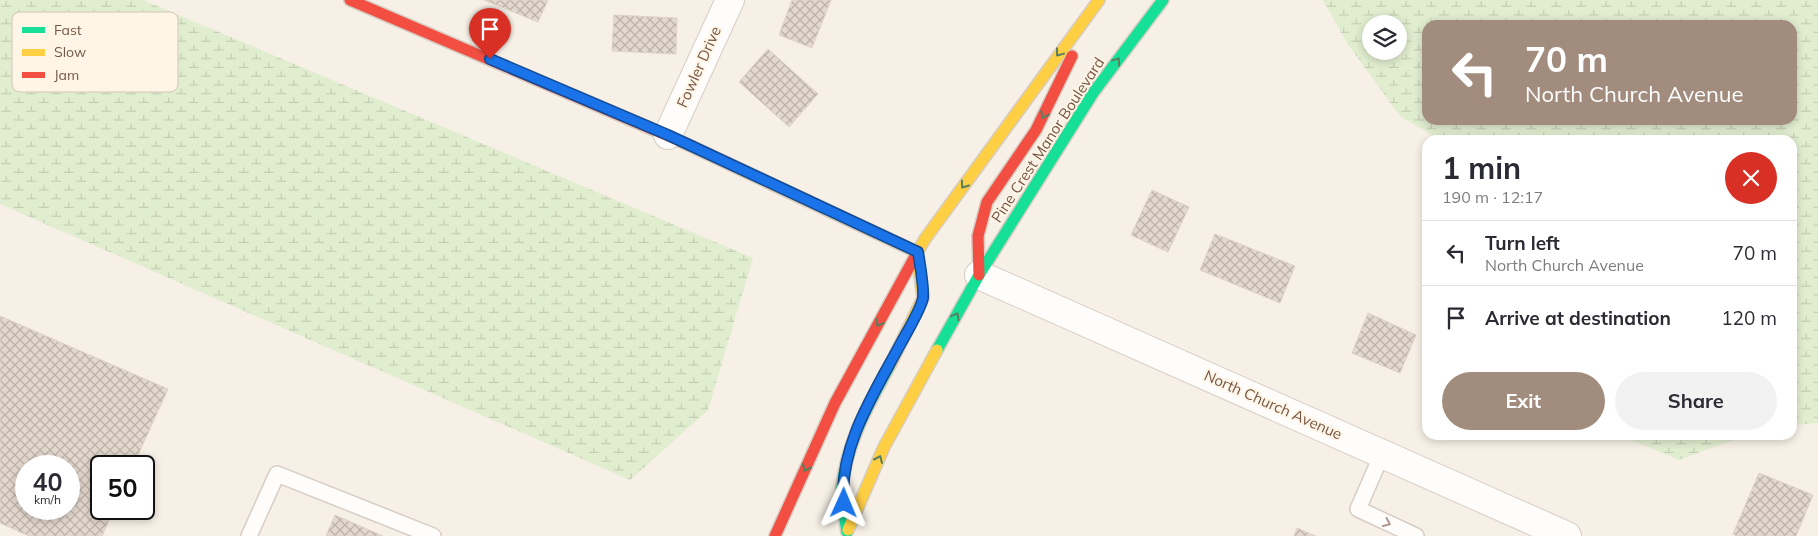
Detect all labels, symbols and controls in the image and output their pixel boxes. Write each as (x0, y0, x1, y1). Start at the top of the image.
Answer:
pin (469, 8, 511, 59)
legend (12, 12, 178, 92)
icon: arrive (476, 15, 504, 43)
map controls (1362, 15, 1407, 60)
button: layers (1362, 15, 1407, 60)
text: Fast (54, 21, 82, 39)
street label: Fowler Drive (672, 23, 725, 110)
text: 70 m (1525, 37, 1608, 81)
icon: left (1442, 40, 1507, 105)
text: Slow (54, 43, 86, 61)
one-way arrow (1056, 47, 1065, 57)
street label: Pine Crest Manor Boulevard (987, 53, 1108, 226)
one-way arrow (1112, 58, 1120, 67)
text: Jam (54, 66, 79, 84)
text: North Church Avenue (1525, 80, 1744, 108)
one-way arrow (1040, 109, 1050, 118)
text: 1 min (1442, 149, 1521, 187)
button: close (1725, 152, 1777, 204)
one-way arrow (961, 179, 970, 189)
text: 190 m · 12:17 (1442, 187, 1543, 207)
text: Turn left (1485, 231, 1560, 255)
icon: left (1442, 239, 1470, 267)
text: 70 m (1733, 241, 1777, 265)
text: North Church Avenue (1485, 255, 1644, 275)
icon: arrive (1442, 304, 1470, 332)
text: Arrive at destination (1485, 306, 1671, 330)
text: 120 m (1721, 306, 1777, 330)
one-way arrow (950, 313, 960, 322)
one-way arrow (875, 318, 885, 327)
street label: North Church Avenue (1201, 366, 1345, 444)
button: Exit (1442, 372, 1605, 430)
button: Share (1615, 372, 1777, 430)
speed limit sign: 50 (90, 455, 155, 520)
one-way arrow (872, 455, 883, 464)
one-way arrow (802, 463, 812, 472)
text: 40 (32, 466, 63, 497)
position arrow (817, 476, 869, 528)
text: km/h (34, 492, 61, 507)
one-way arrow (1382, 516, 1391, 527)

